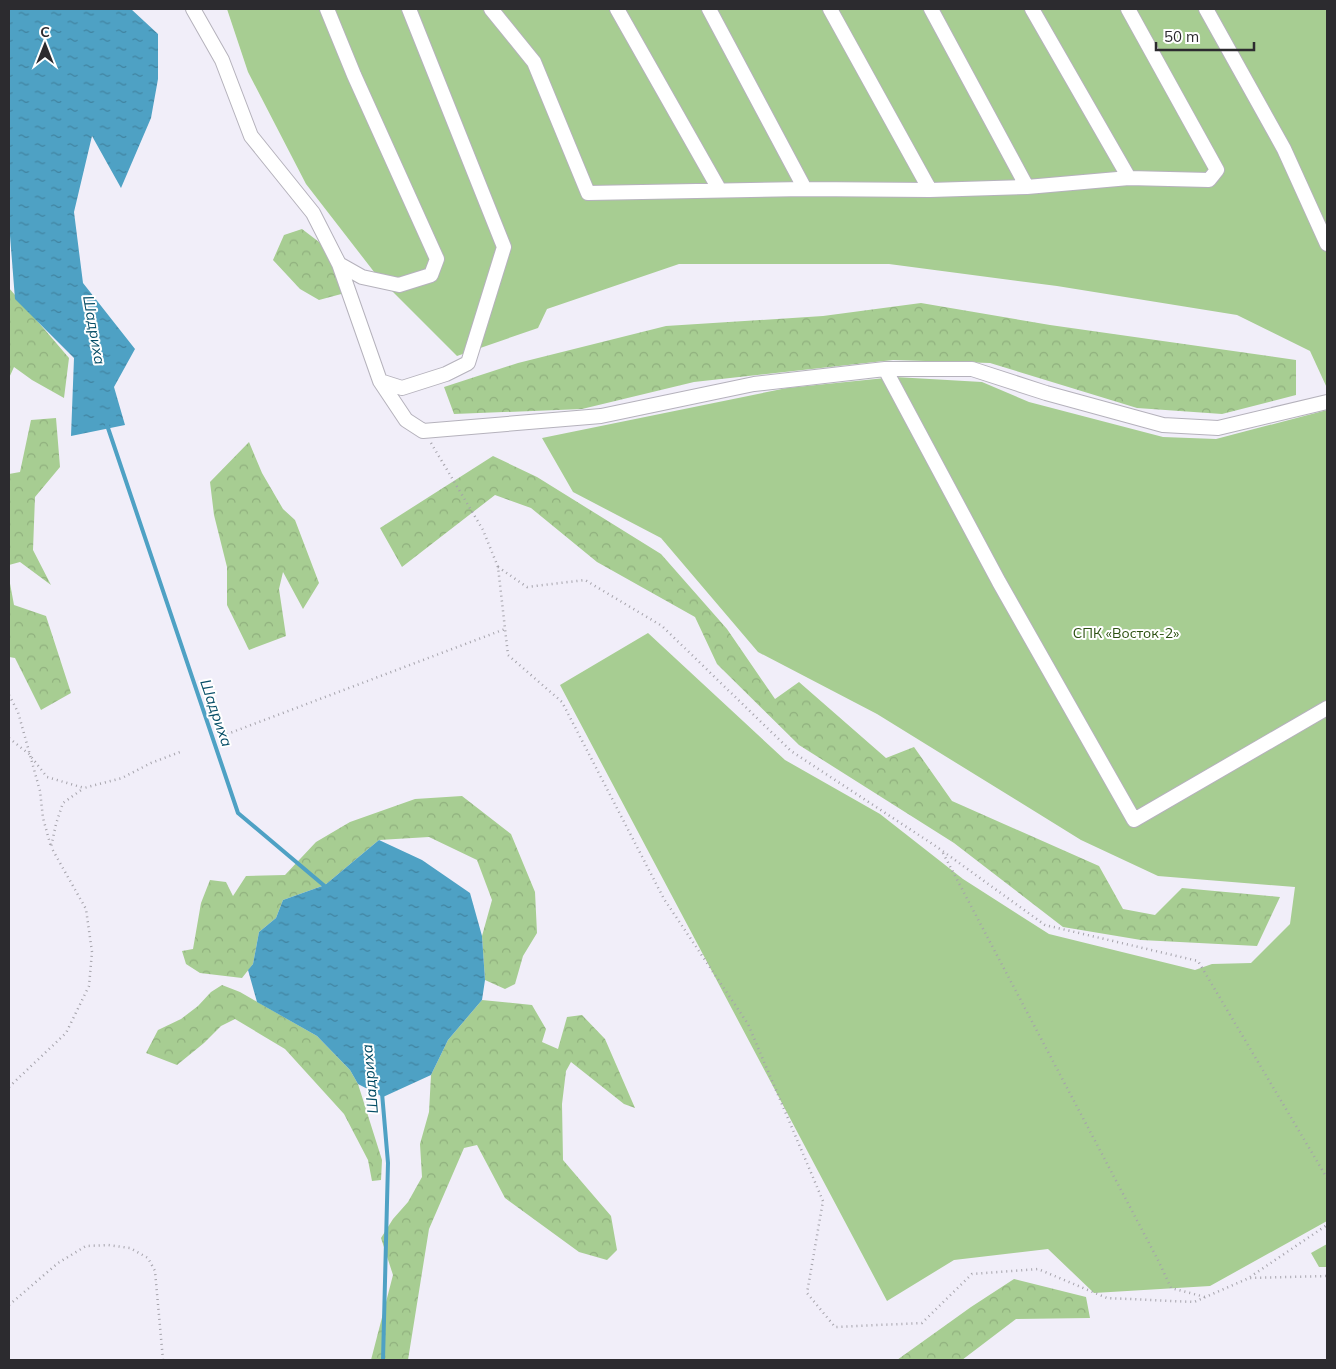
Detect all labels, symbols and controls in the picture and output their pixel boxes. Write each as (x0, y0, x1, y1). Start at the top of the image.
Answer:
north arrow (20, 20, 70, 70)
scale bar (1156, 20, 1254, 52)
text: С (40, 23, 50, 41)
text: 50 m (1164, 27, 1199, 46)
water label: Шадриха (79, 294, 110, 366)
park label: СПК «Восток-2» (1073, 624, 1179, 642)
water label: Шадриха (196, 677, 237, 749)
water label: Шадриха (357, 1043, 382, 1115)

